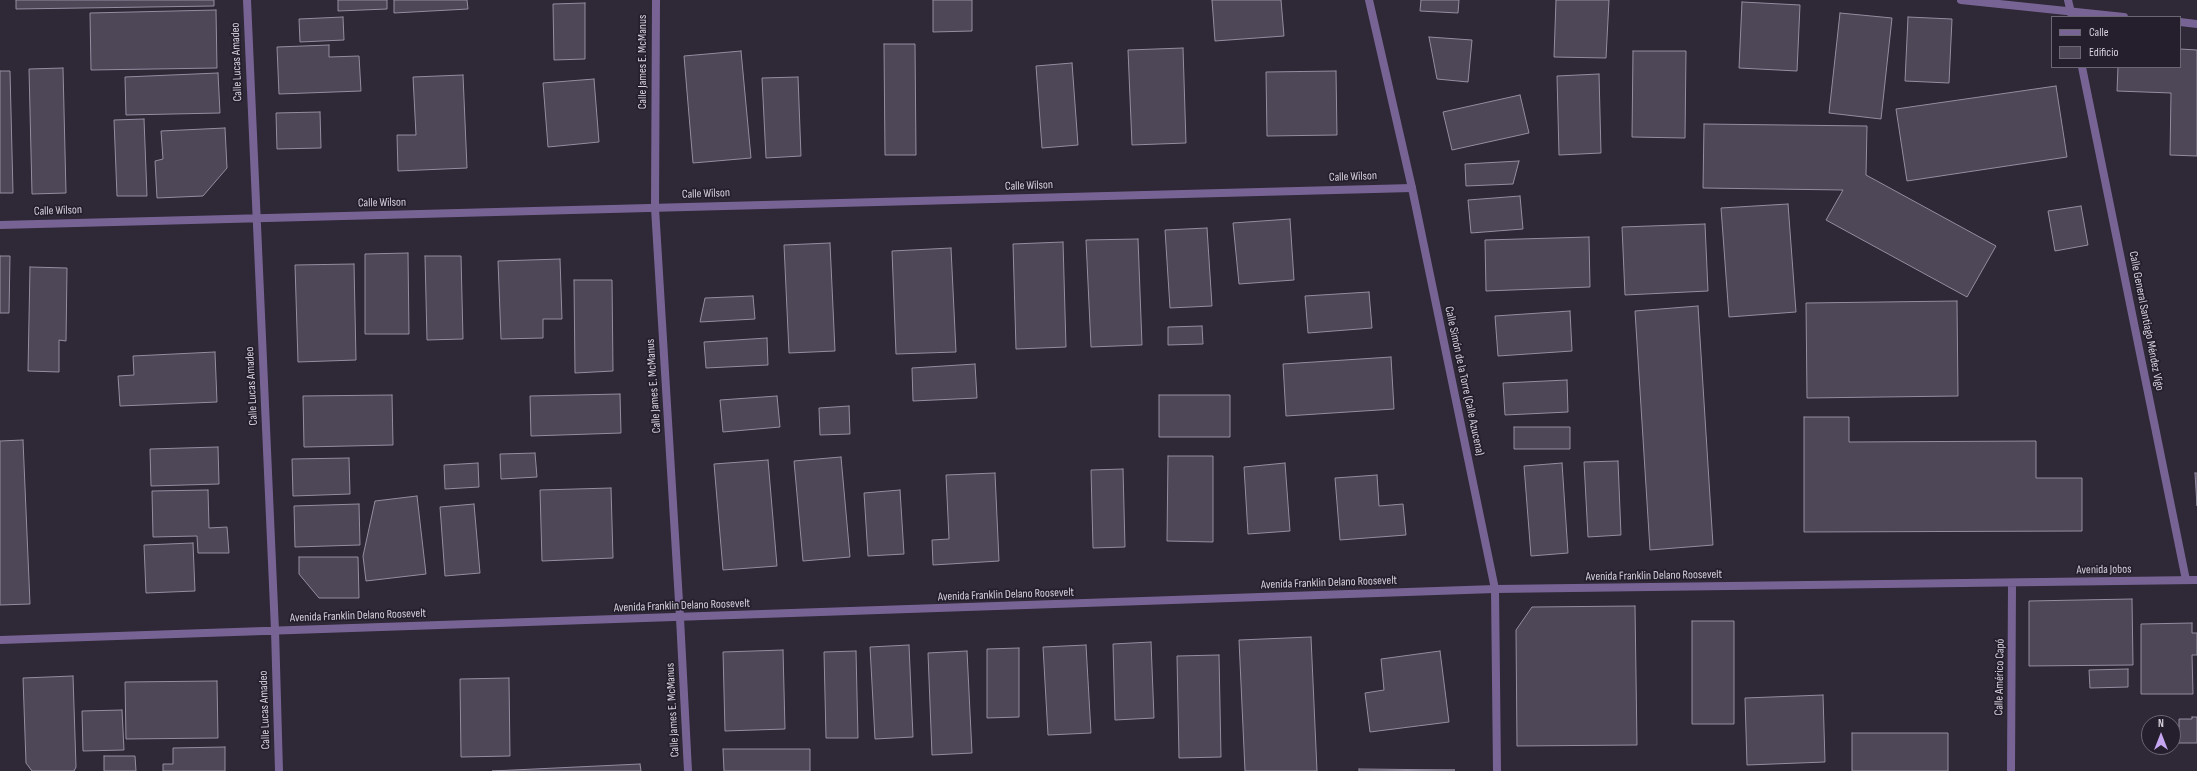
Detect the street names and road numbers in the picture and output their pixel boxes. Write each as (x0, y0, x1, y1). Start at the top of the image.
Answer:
street label: Calle James E. McManus (636, 15, 650, 109)
street label: Calle Lucas Amadeo (228, 22, 246, 102)
street label: Calle Wilson (1329, 169, 1377, 185)
street label: Calle Wilson (1005, 178, 1053, 194)
street label: Calle Wilson (682, 186, 730, 202)
street label: Calle Wilson (358, 195, 406, 211)
street label: Calle Wilson (34, 203, 82, 219)
street label: Calle General Santiago Méndez Vigo (2125, 250, 2167, 392)
street label: Calle Simón de la Torre (Calle Azucena) (1441, 305, 1487, 457)
street label: Calle James E. McManus (644, 338, 664, 434)
street label: Calle Lucas Amadeo (243, 346, 261, 426)
street label: Avenida Jobos (2076, 562, 2132, 578)
street label: Avenida Franklin Delano Roosevelt (1586, 568, 1722, 584)
street label: Avenida Franklin Delano Roosevelt (1261, 573, 1397, 593)
street label: Avenida Franklin Delano Roosevelt (938, 585, 1074, 605)
street label: Avenida Franklin Delano Roosevelt (614, 596, 750, 616)
street label: Avenida Franklin Delano Roosevelt (290, 606, 426, 626)
street label: Calle Américo Capó (1992, 638, 2008, 716)
street label: Calle James E. McManus (663, 662, 683, 758)
street label: Calle Lucas Amadeo (256, 670, 274, 750)

